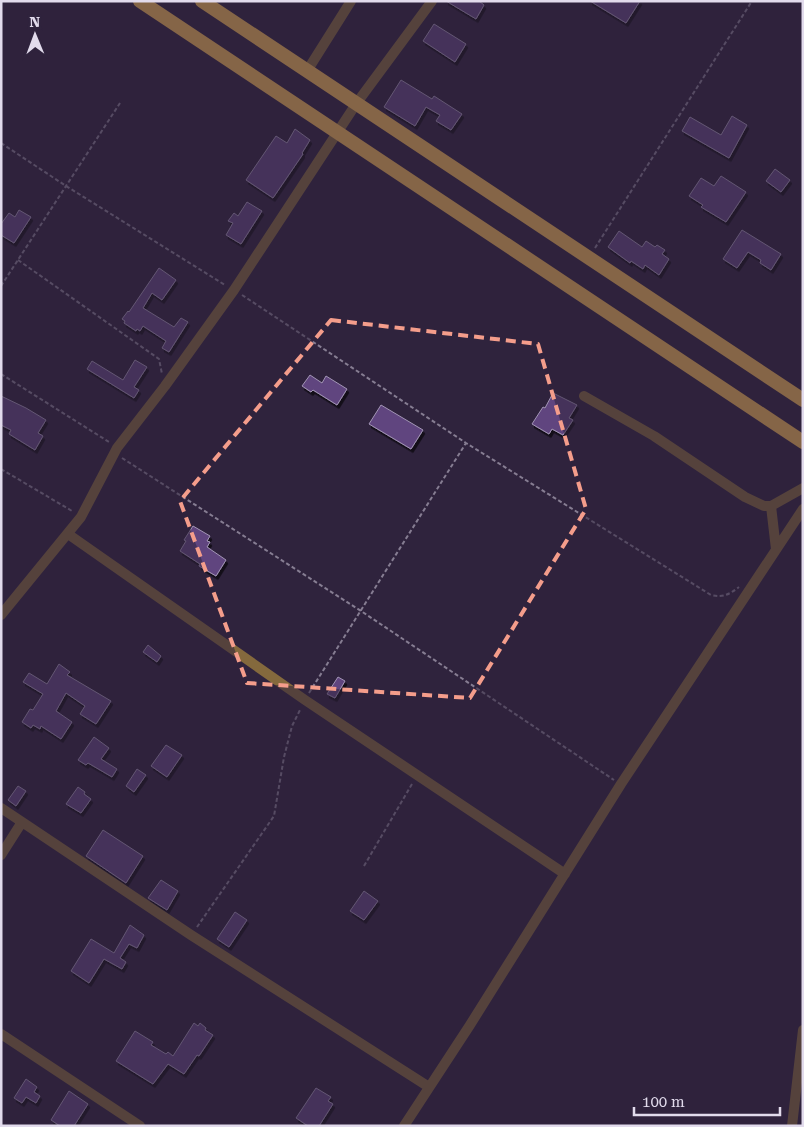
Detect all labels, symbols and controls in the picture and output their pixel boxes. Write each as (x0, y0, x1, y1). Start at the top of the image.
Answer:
north arrow (10, 10, 60, 60)
text: N (29, 14, 41, 30)
scale bar (634, 1084, 780, 1116)
text: 100 m (642, 1093, 685, 1111)

